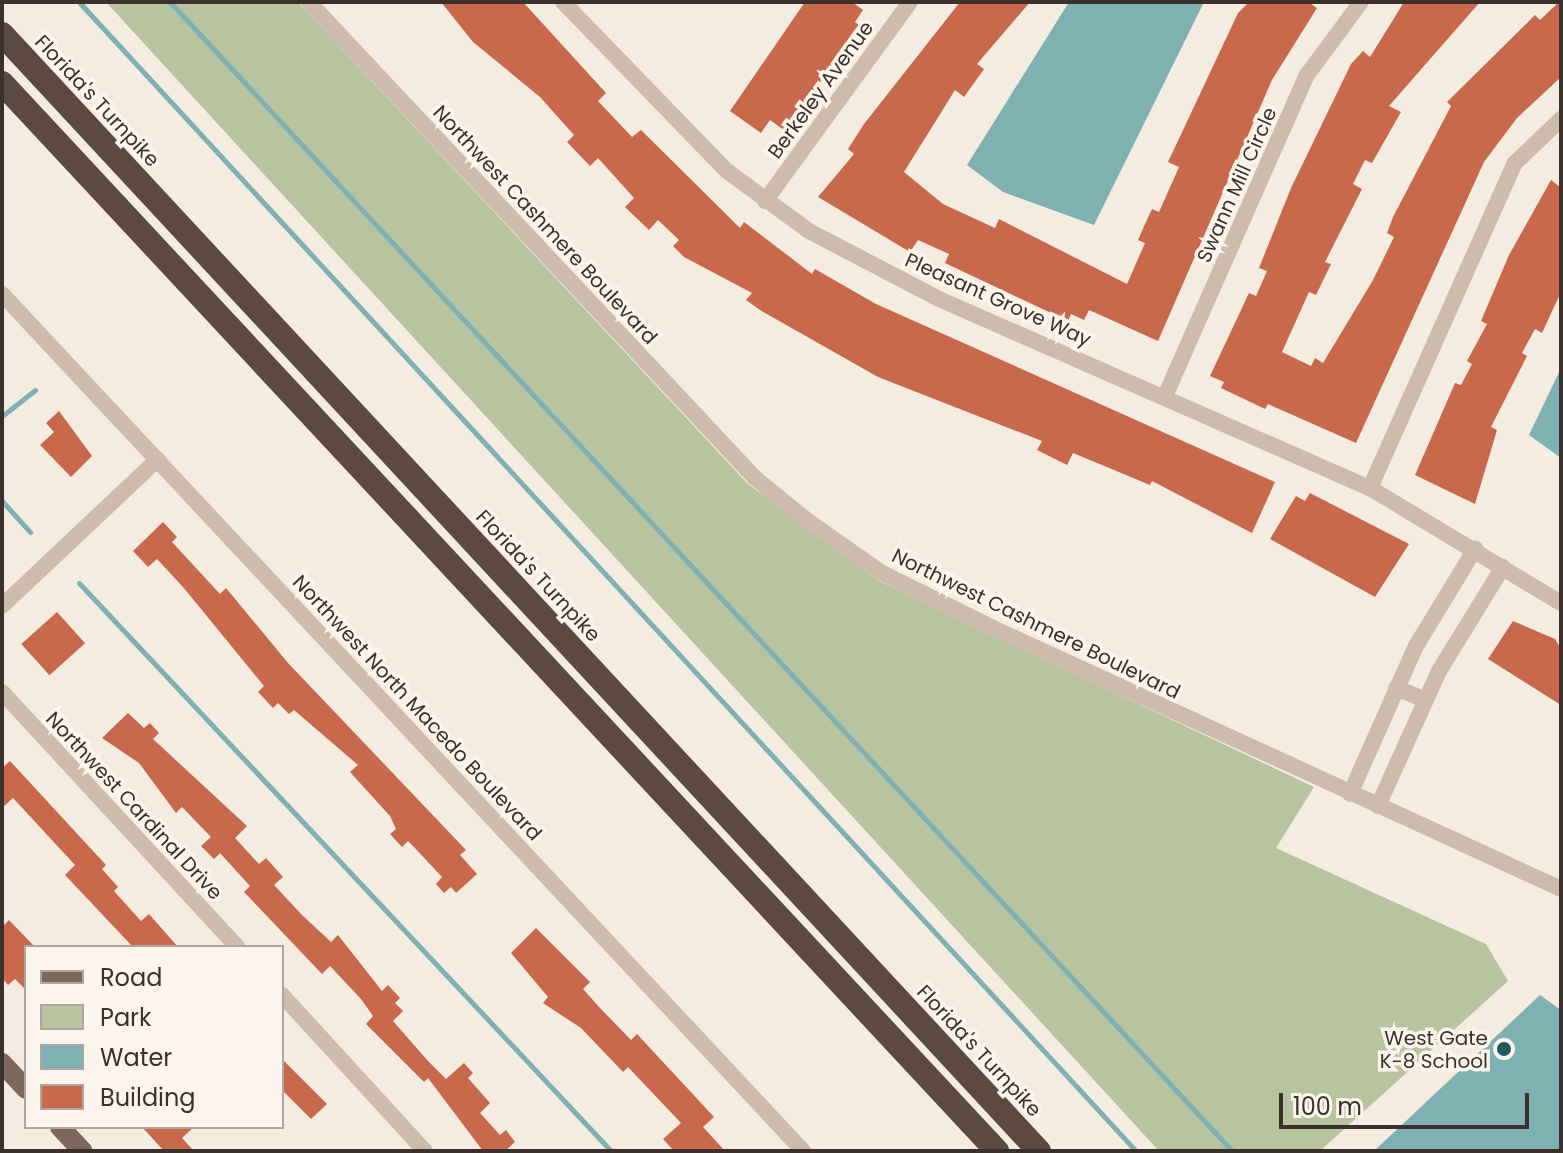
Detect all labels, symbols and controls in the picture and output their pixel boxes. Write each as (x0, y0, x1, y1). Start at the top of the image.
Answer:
street label: Berkeley Avenue (763, 17, 879, 163)
street label: Florida's Turnpike (30, 30, 164, 172)
street label: Northwest Cashmere Boulevard (428, 101, 662, 349)
street label: Swann Mill Circle (1192, 104, 1282, 266)
street label: Pleasant Grove Way (901, 248, 1095, 352)
street label: Florida's Turnpike (471, 505, 605, 647)
street label: Northwest Cashmere Boulevard (888, 544, 1184, 704)
street label: Northwest North Macedo Boulevard (288, 570, 546, 846)
street label: Northwest Cardinal Drive (41, 707, 227, 905)
legend (24, 945, 284, 1129)
text: Road (100, 961, 162, 994)
street label: Florida's Turnpike (912, 980, 1046, 1122)
text: Park (100, 1001, 151, 1034)
place label: West Gate K-8 School (1380, 1026, 1488, 1073)
marker: West Gate K-8 School (1495, 1040, 1513, 1058)
text: Water (100, 1041, 172, 1074)
scale bar (1283, 1077, 1533, 1127)
text: Building (100, 1081, 196, 1114)
text: 100 m (1293, 1090, 1362, 1123)

